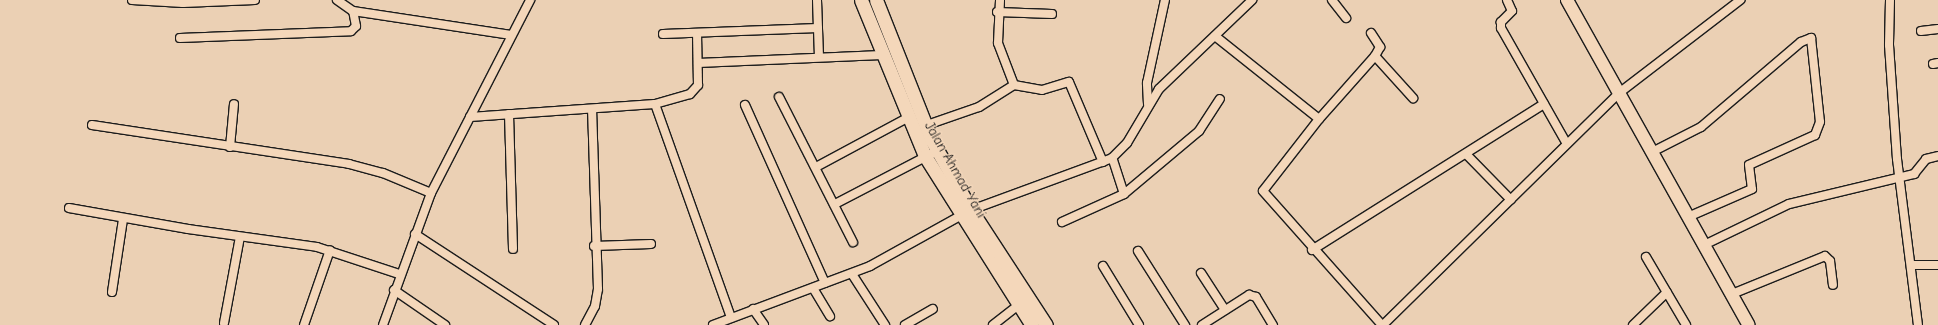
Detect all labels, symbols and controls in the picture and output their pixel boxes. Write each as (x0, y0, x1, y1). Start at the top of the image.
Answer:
street label: Jalan Ahmad Yani (921, 119, 989, 221)

